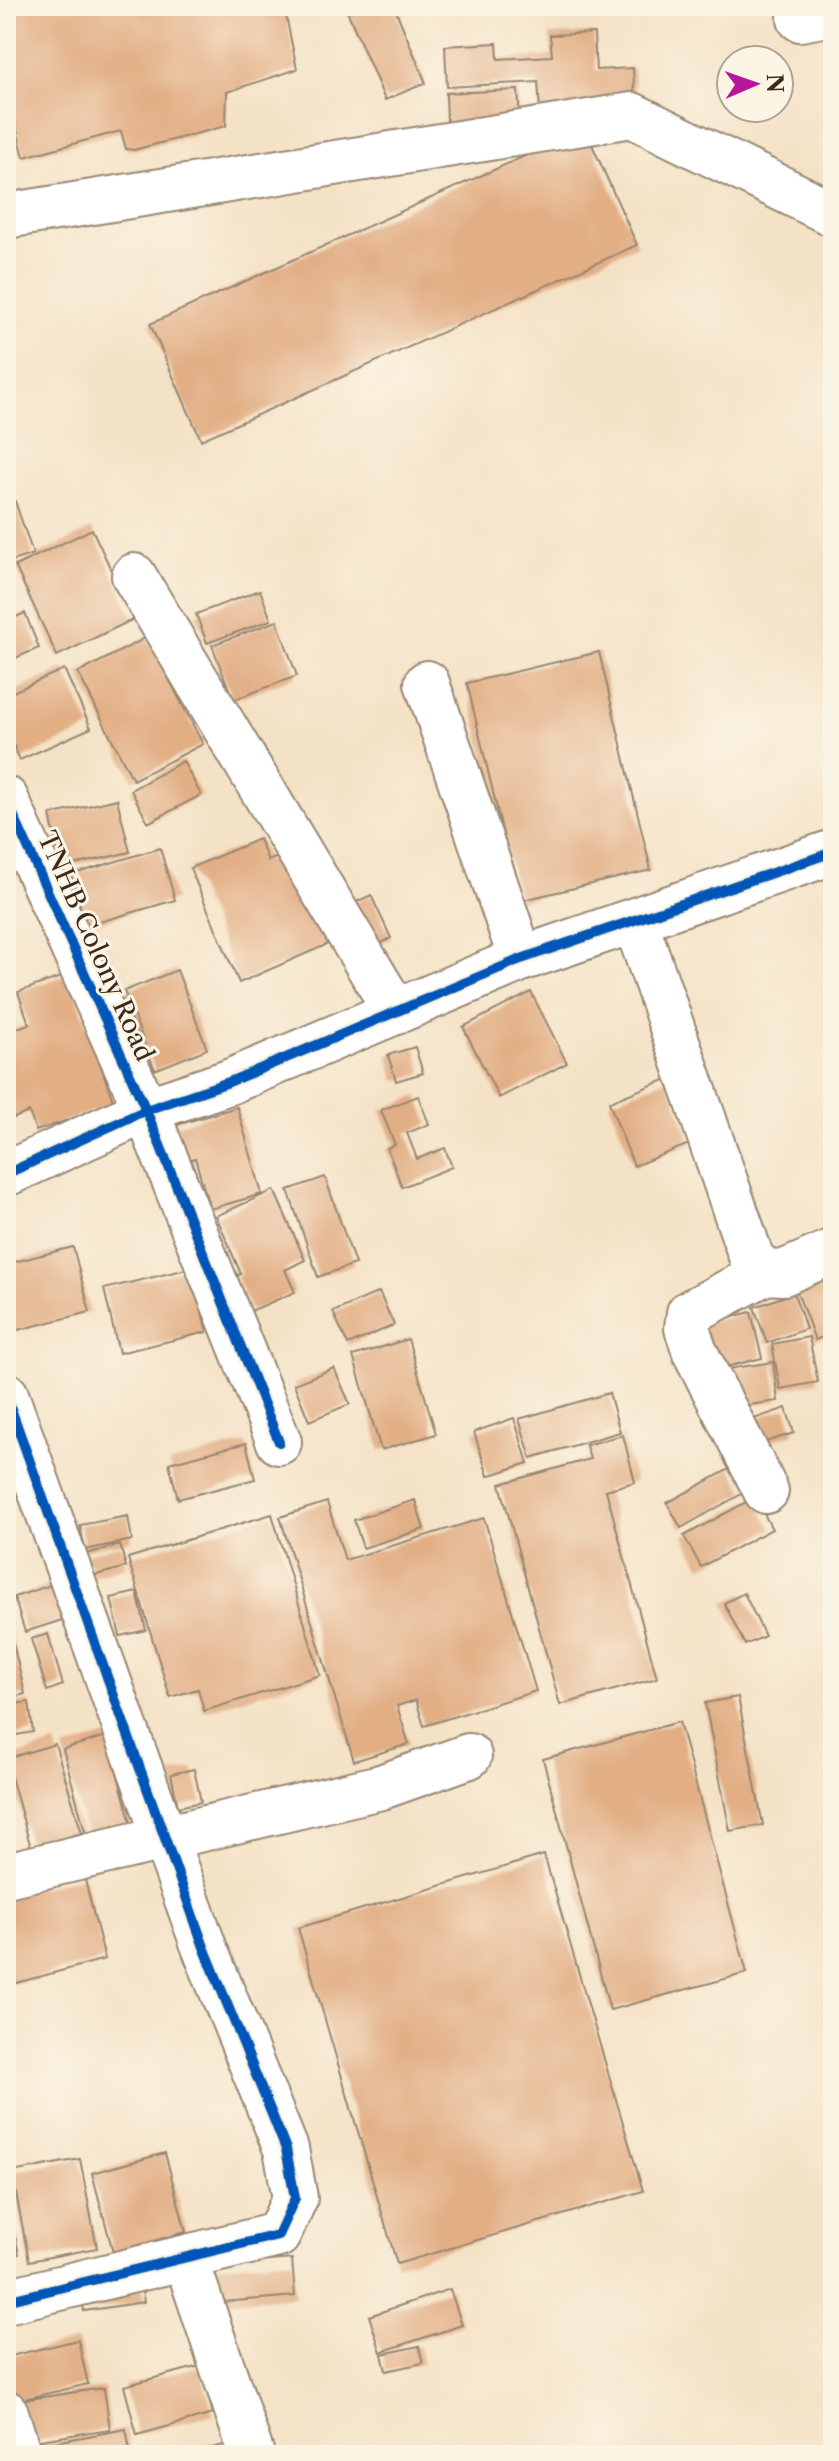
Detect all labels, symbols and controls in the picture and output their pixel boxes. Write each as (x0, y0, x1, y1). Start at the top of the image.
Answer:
north arrow (715, 44, 795, 124)
text: N (761, 73, 788, 93)
street label: TNHB Colony Road (31, 826, 161, 1066)

